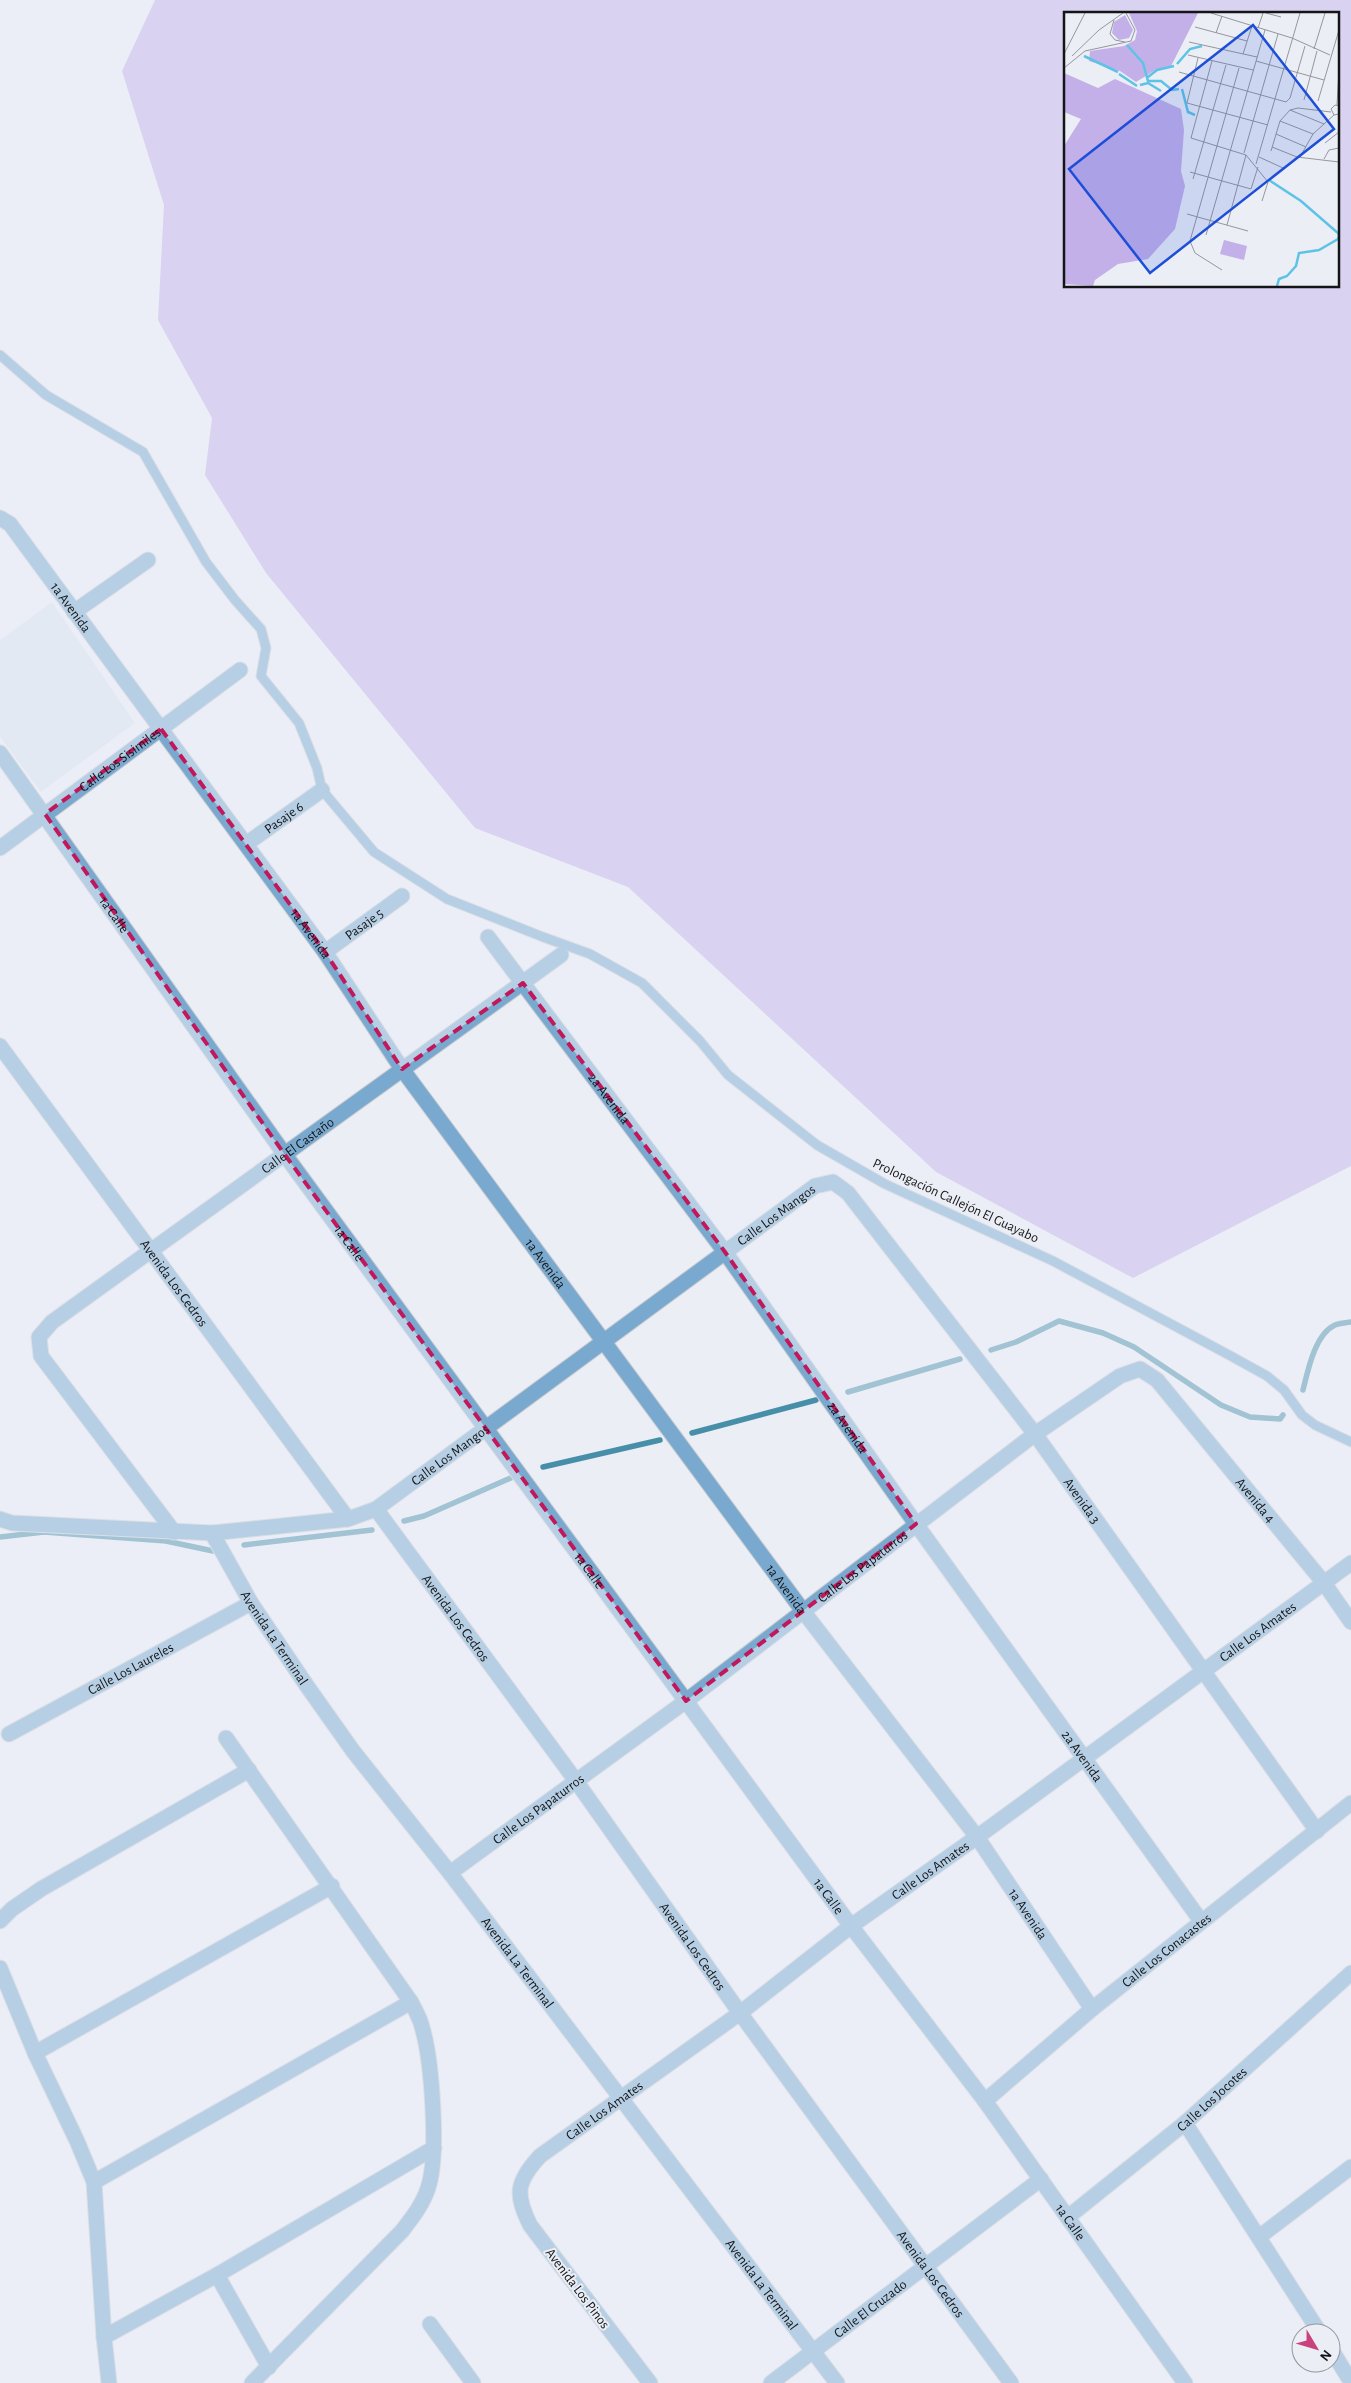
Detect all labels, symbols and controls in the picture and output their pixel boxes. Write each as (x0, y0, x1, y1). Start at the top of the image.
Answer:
inset map (1064, 12, 1338, 288)
street label: 1a Avenida (48, 580, 94, 636)
street label: Calle Los Sisimiles (77, 725, 164, 795)
street label: Pasaje 6 (262, 800, 306, 837)
street label: 1a Calle (96, 894, 131, 936)
street label: 1a Avenida (288, 906, 334, 962)
street label: Pasaje 5 (343, 906, 386, 943)
street label: 2a Avenida (585, 1071, 632, 1127)
street label: Calle El Castaño (259, 1115, 337, 1177)
street label: Prolongación Callejón El Guayabo (870, 1156, 1041, 1246)
street label: Calle Los Mangos (735, 1182, 818, 1249)
street label: 1a Calle (331, 1223, 367, 1264)
street label: Avenida Los Cedros (137, 1237, 210, 1329)
street label: 1a Avenida (522, 1237, 568, 1292)
street label: 2a Avenida (824, 1399, 870, 1456)
street label: Calle Los Mangos (409, 1422, 492, 1489)
street label: Avenida 4 (1232, 1475, 1277, 1526)
street label: Avenida 3 (1061, 1476, 1102, 1527)
street label: Calle Los Papaturros (815, 1528, 910, 1606)
street label: 1a Calle (571, 1550, 607, 1591)
street label: 1a Avenida (763, 1562, 809, 1618)
street label: Avenida Los Cedros (419, 1572, 492, 1664)
street label: Avenida La Terminal (238, 1589, 310, 1688)
street label: Calle Los Amates (1217, 1600, 1299, 1665)
street label: Calle Los Laureles (86, 1640, 176, 1698)
street label: 2a Avenida (1059, 1728, 1105, 1785)
street label: Calle Los Papaturros (490, 1772, 587, 1847)
street label: Calle Los Amates (890, 1839, 972, 1903)
street label: 1a Calle (810, 1876, 846, 1917)
street label: 1a Avenida (1006, 1886, 1050, 1943)
street label: Avenida Los Cedros (656, 1900, 728, 1993)
street label: Calle Los Conacastes (1120, 1911, 1214, 1990)
street label: Avenida La Terminal (478, 1915, 556, 2011)
street label: Calle Los Jocotes (1175, 2065, 1250, 2134)
street label: Calle Los Amates (564, 2079, 646, 2143)
street label: 1a Calle (1053, 2202, 1088, 2243)
street label: Avenida Los Cedros (894, 2228, 967, 2320)
street label: Avenida La Terminal (722, 2237, 800, 2333)
street label: Avenida Los Pinos (543, 2246, 612, 2331)
street label: Calle El Cruzado (832, 2277, 910, 2341)
north arrow (1291, 2323, 1341, 2373)
text: N (1317, 2347, 1334, 2364)

